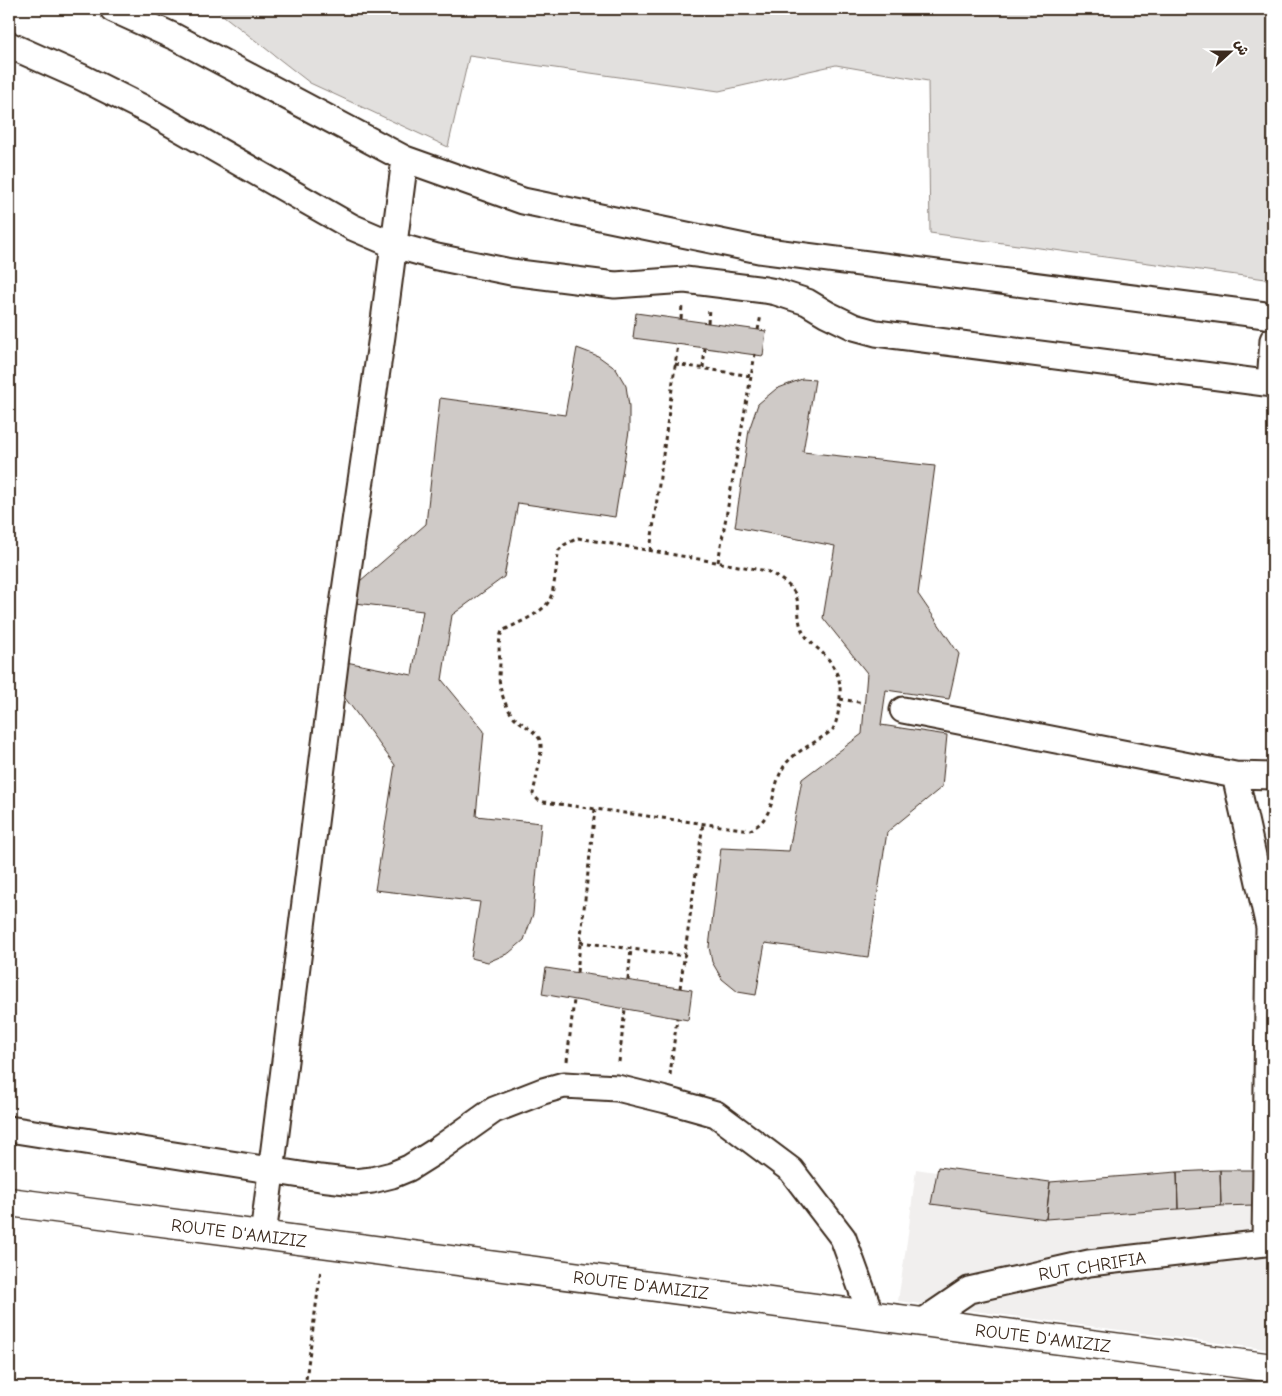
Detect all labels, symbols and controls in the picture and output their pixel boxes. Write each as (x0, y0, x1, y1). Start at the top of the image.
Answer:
north arrow (1204, 28, 1254, 78)
text: ش (1231, 37, 1252, 58)
street label: ROUTE D'AMIZIZ (170, 1215, 308, 1252)
street label: RUT CHRIFIA (1037, 1248, 1147, 1285)
street label: ROUTE D'AMIZIZ (572, 1267, 710, 1304)
street label: ROUTE D'AMIZIZ (974, 1320, 1112, 1357)

